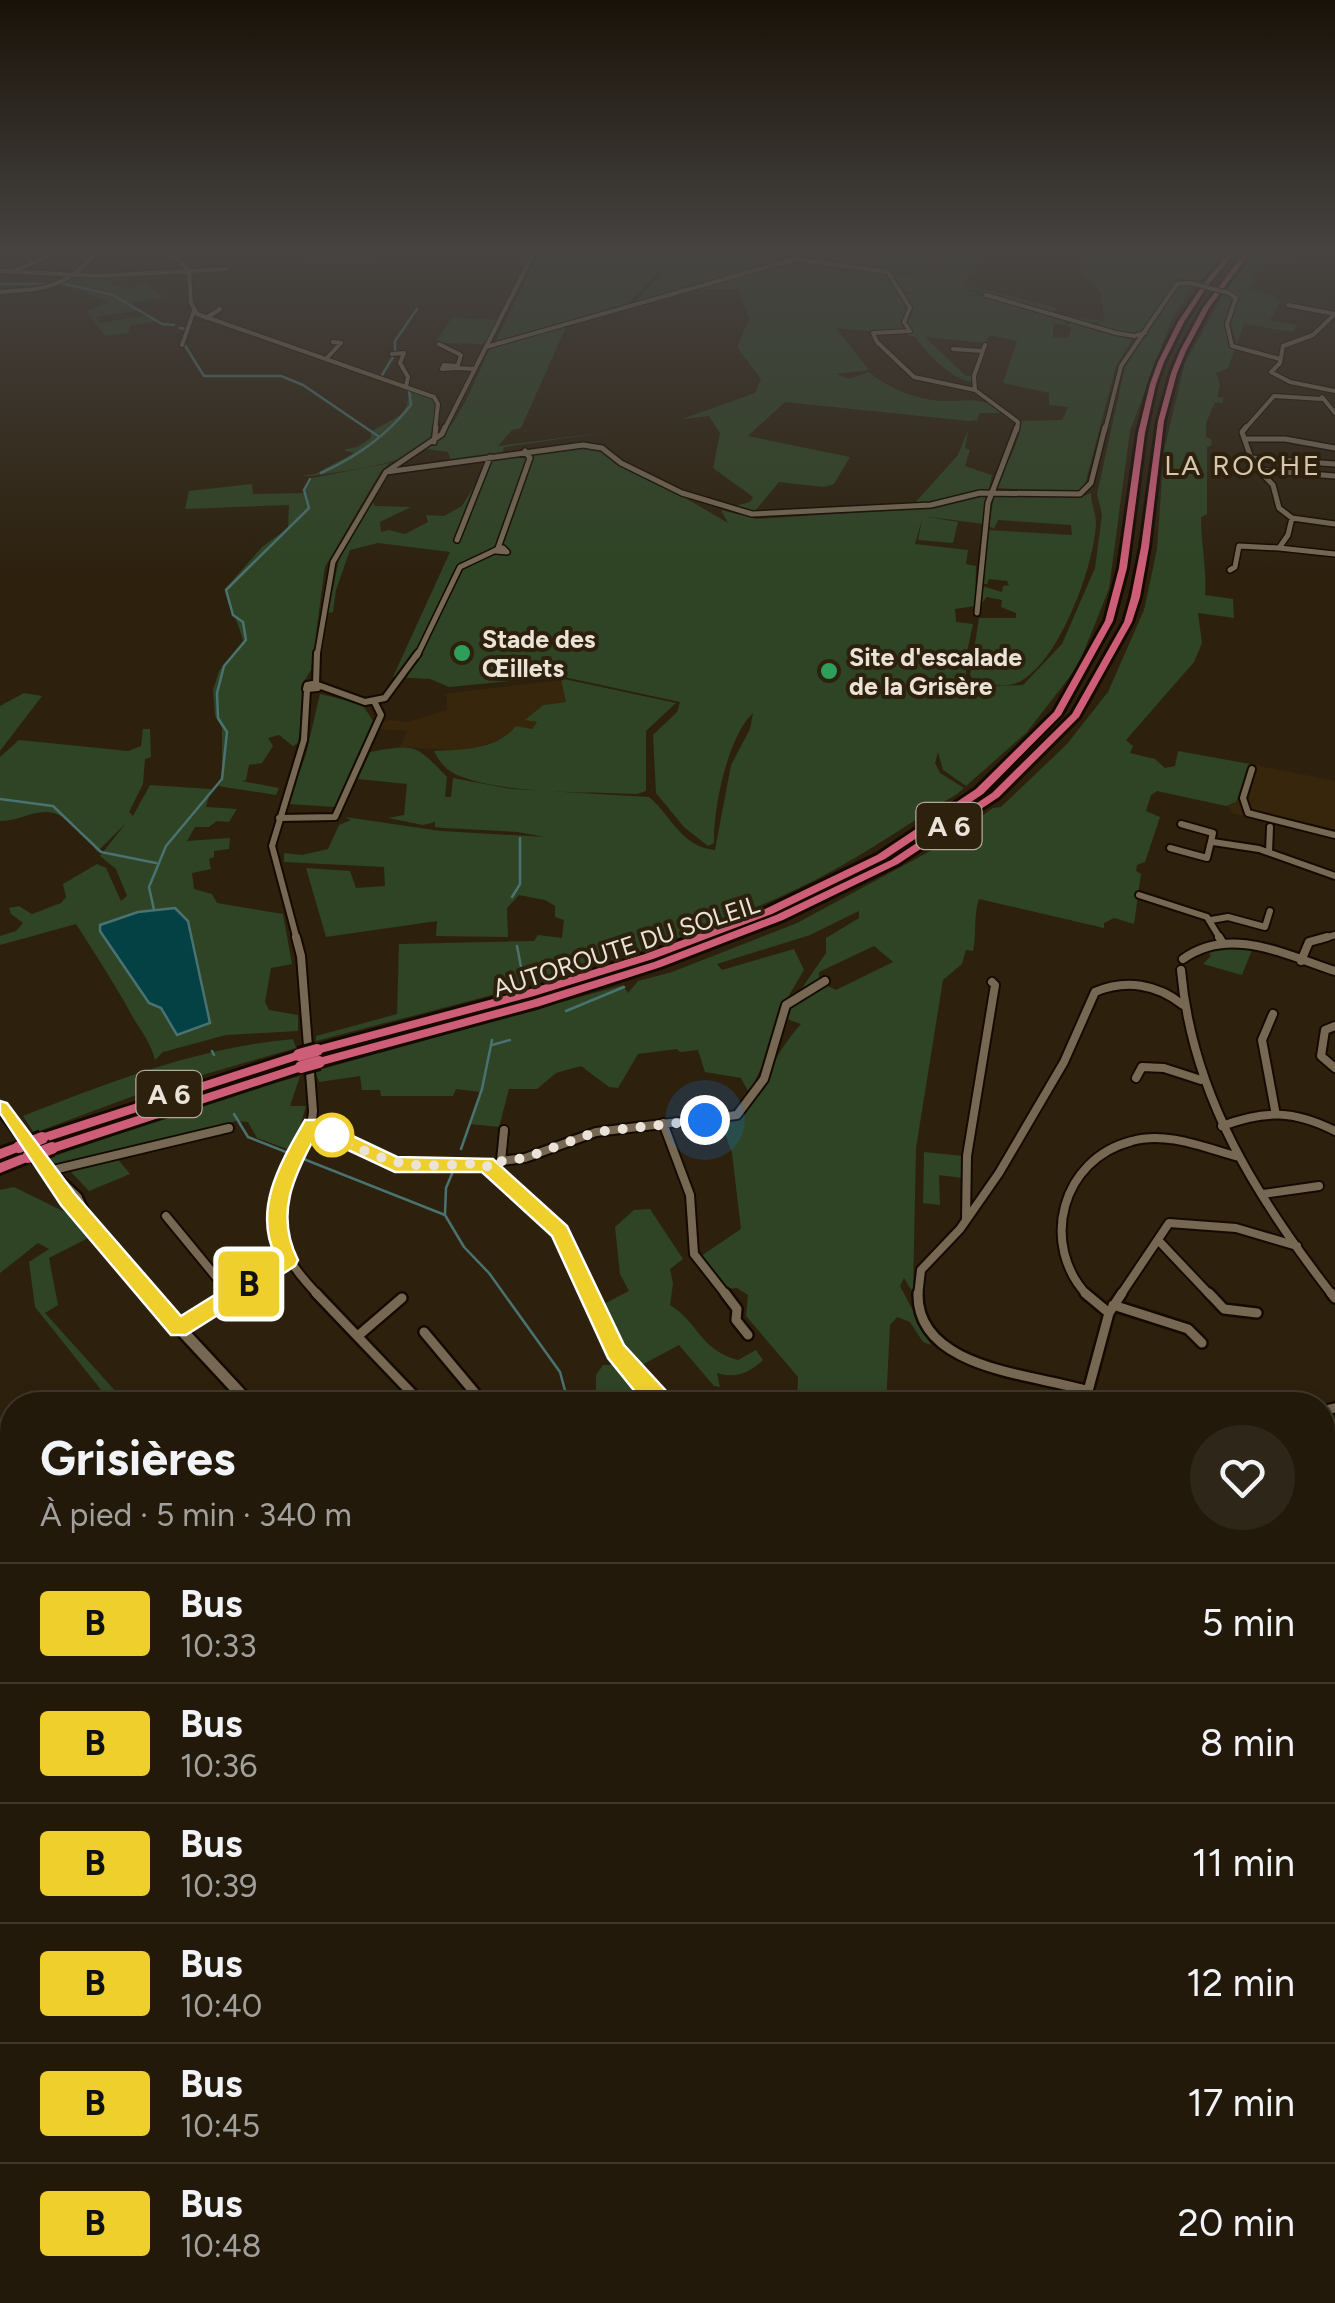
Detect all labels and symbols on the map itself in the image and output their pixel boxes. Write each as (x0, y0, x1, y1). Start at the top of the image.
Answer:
district label: LA ROCHE (1164, 448, 1322, 482)
place label: Stade des Œillets (482, 624, 596, 683)
marker: Stade des Œillets (451, 642, 473, 664)
place label: Site d'escalade de la Grisère (849, 642, 1022, 701)
marker: Site d'escalade de la Grisère (818, 660, 840, 682)
road number: A 6 (916, 803, 982, 849)
street label: AUTOROUTE DU SOLEIL (489, 889, 763, 1003)
road number: A 6 (136, 1071, 202, 1117)
your location (680, 1095, 730, 1145)
unlabelled marker (311, 1114, 353, 1156)
line badge: B (216, 1252, 282, 1316)

